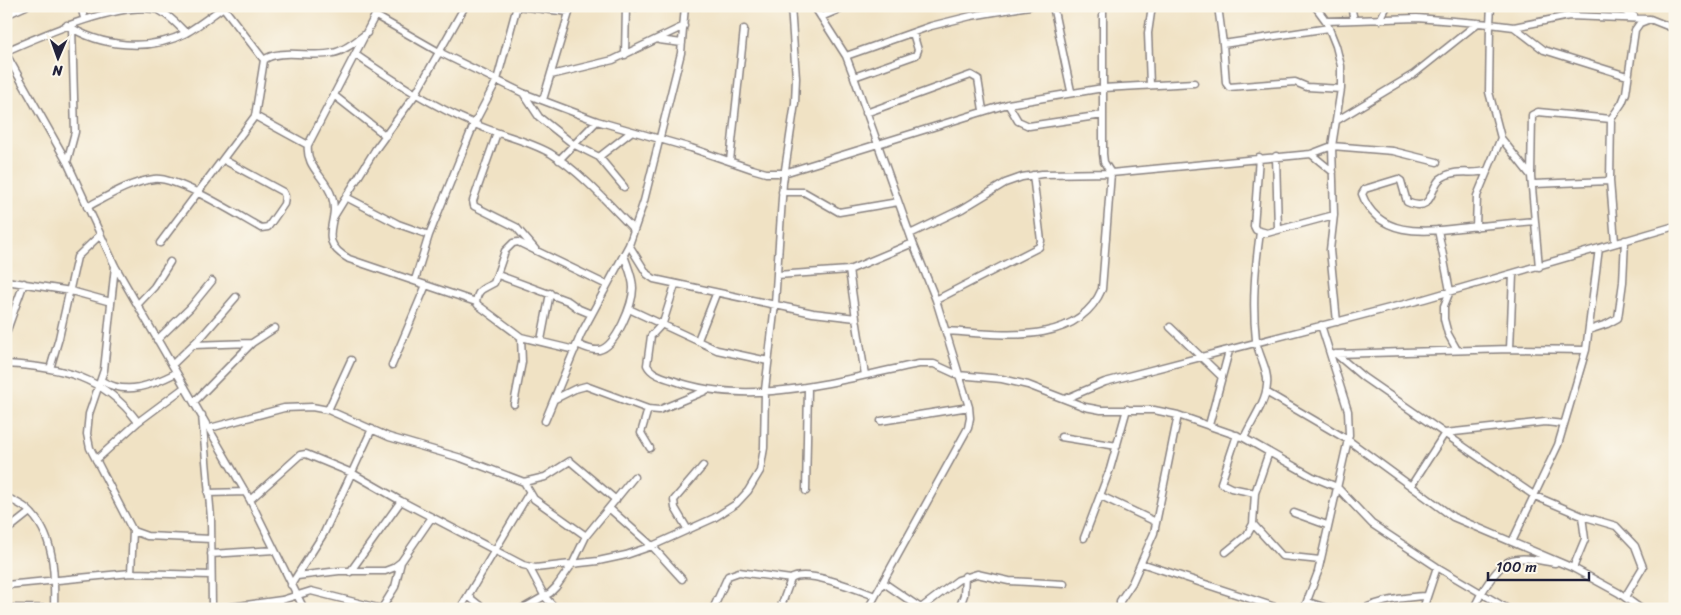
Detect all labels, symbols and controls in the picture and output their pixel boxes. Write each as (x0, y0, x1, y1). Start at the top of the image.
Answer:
north arrow (32, 32, 82, 82)
text: N (52, 58, 64, 83)
scale bar (1488, 550, 1590, 582)
text: 100 m (1496, 554, 1537, 580)

